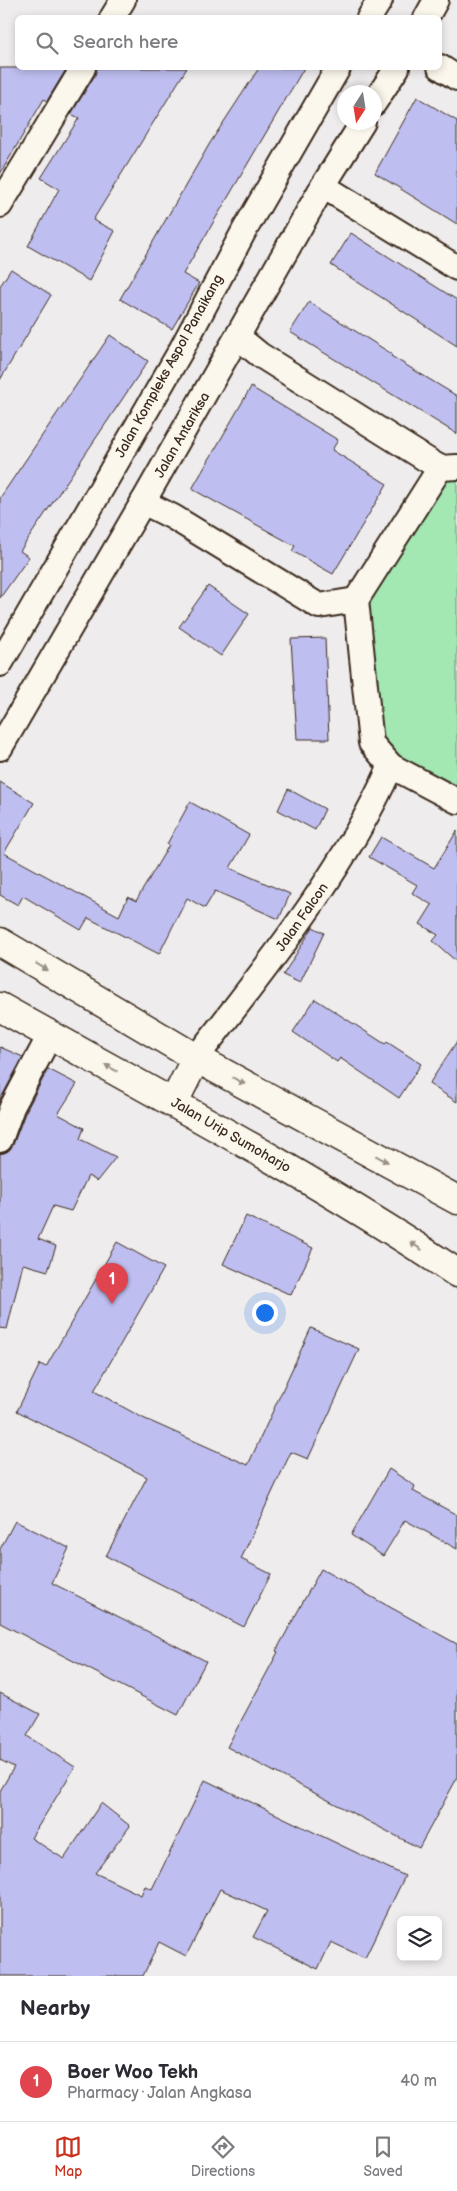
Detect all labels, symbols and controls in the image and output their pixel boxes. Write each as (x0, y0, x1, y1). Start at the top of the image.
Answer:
search box (15, 15, 442, 70)
icon: search (33, 29, 61, 57)
text: Search here (73, 31, 178, 54)
north arrow (337, 85, 382, 130)
street label: Jalan Kompleks Aspol Panaikang (111, 271, 227, 461)
street label: Jalan Antariksa (151, 389, 213, 481)
street label: Jalan Falcon (272, 879, 332, 955)
one-way arrow (35, 963, 49, 972)
one-way arrow (103, 1064, 118, 1072)
one-way arrow (232, 1077, 246, 1085)
street label: Jalan Urip Sumoharjo (168, 1094, 294, 1176)
one-way arrow (374, 1155, 389, 1163)
one-way arrow (410, 1241, 423, 1251)
pin: 1 (96, 1263, 128, 1304)
your location (252, 1300, 278, 1326)
map controls (397, 1916, 442, 1961)
button: layers (397, 1916, 442, 1961)
text: Nearby (20, 1996, 90, 2021)
text: Boer Woo Tekh (67, 2061, 198, 2084)
text: 1 (33, 2072, 39, 2091)
text: 40 m (400, 2072, 437, 2091)
text: Pharmacy · Jalan Angkasa (67, 2084, 252, 2103)
tab: Map (54, 2133, 82, 2180)
tab: Directions (191, 2133, 255, 2180)
tab: Saved (363, 2133, 403, 2180)

